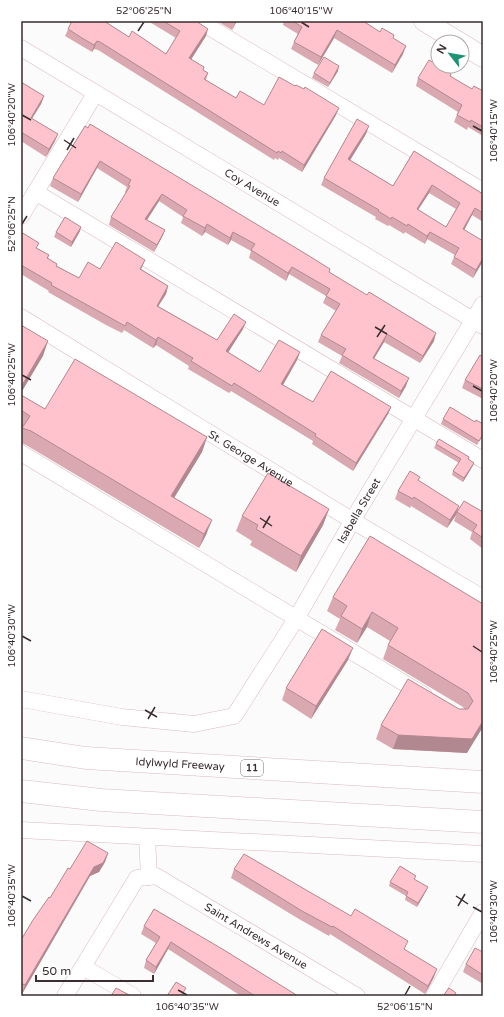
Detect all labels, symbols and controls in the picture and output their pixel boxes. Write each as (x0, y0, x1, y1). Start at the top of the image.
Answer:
text: 52°06'25"N (116, 5, 172, 17)
text: 106°40'15"W (269, 5, 333, 17)
north arrow (430, 34, 470, 74)
text: N (434, 42, 450, 56)
text: 106°40'20"W (6, 83, 18, 147)
text: 106°40'15"W (488, 99, 500, 163)
street label: Coy Avenue (222, 166, 282, 209)
text: 52°06'25"N (6, 196, 18, 252)
text: 106°40'25"W (6, 343, 18, 407)
text: 106°40'20"W (488, 359, 500, 423)
street label: St. George Avenue (206, 427, 296, 489)
street label: Isabella Street (334, 476, 383, 546)
text: 106°40'30"W (6, 604, 18, 668)
text: 106°40'25"W (488, 620, 500, 684)
street label: Idylwyld Freeway (135, 755, 225, 773)
road number: 11 (241, 760, 263, 776)
text: 106°40'35"W (6, 864, 18, 928)
text: 106°40'30"W (488, 880, 500, 944)
street label: Saint Andrews Avenue (202, 900, 310, 972)
scale bar (36, 957, 153, 983)
text: 50 m (42, 964, 71, 978)
text: 106°40'35"W (155, 1001, 219, 1013)
text: 52°06'15"N (377, 1001, 433, 1013)

